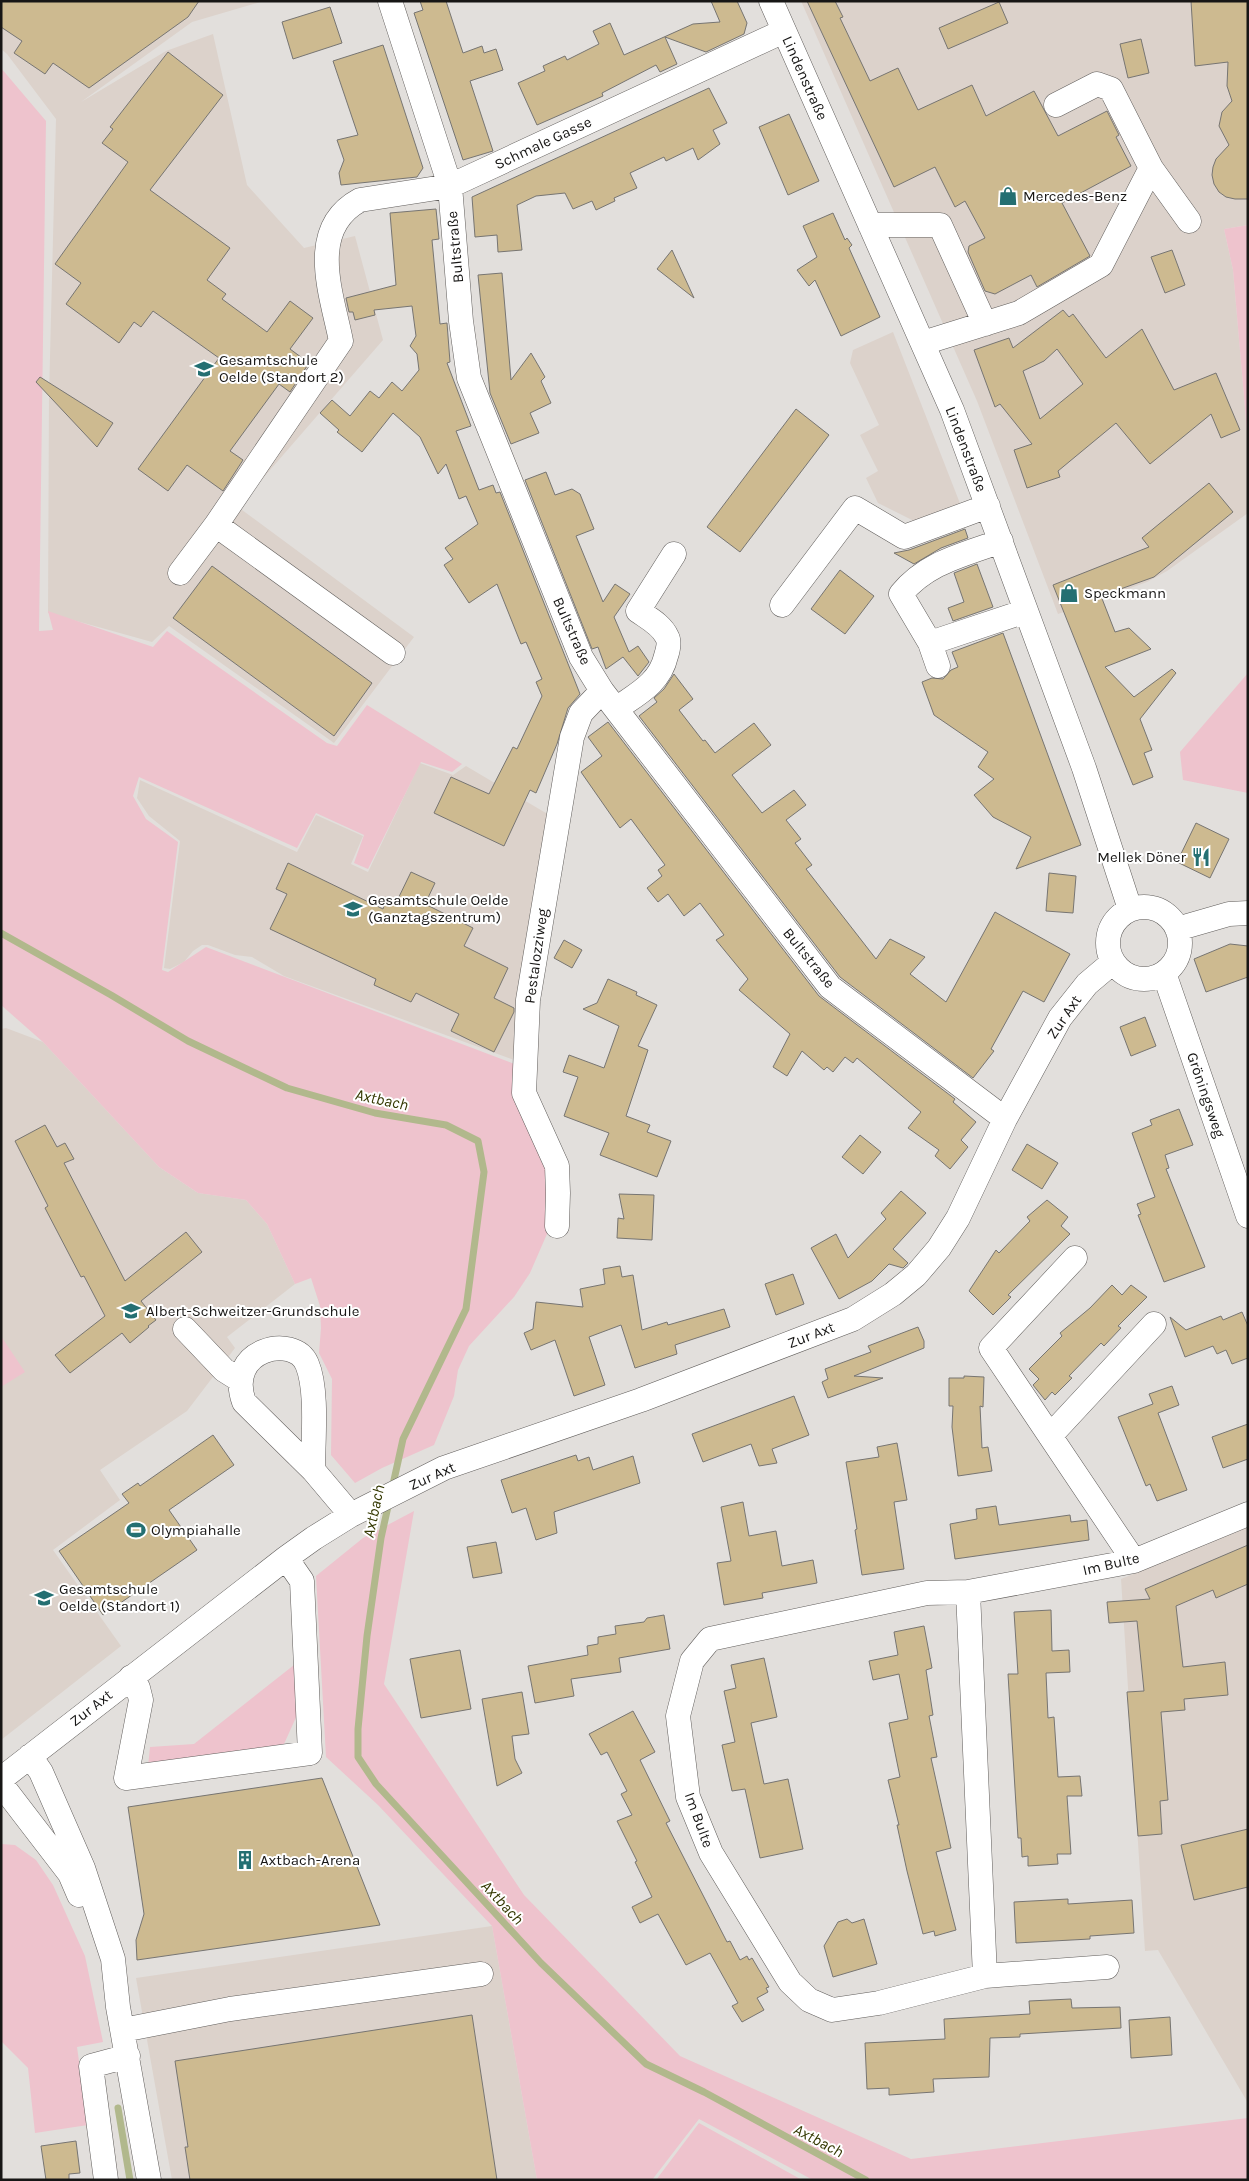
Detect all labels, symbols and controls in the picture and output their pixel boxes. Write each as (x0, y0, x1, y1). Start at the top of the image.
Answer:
street label: Lindenstraße (778, 33, 832, 123)
street label: Schmale Gasse (492, 113, 594, 173)
shop icon: Mercedes-Benz (997, 185, 1019, 207)
place label: Mercedes-Benz (1023, 187, 1127, 205)
street label: Bultstraße (443, 210, 467, 284)
place label: Gesamtschule Oelde (Standort 2) (219, 351, 344, 386)
school or university icon: Gesamtschule Oelde (Standort 2) (193, 358, 215, 380)
street label: Lindenstraße (941, 404, 991, 494)
shop icon: Speckmann (1058, 582, 1080, 604)
place label: Speckmann (1084, 584, 1166, 602)
street label: Bultstraße (549, 594, 595, 668)
restaurant icon: Mellek Döner (1190, 846, 1212, 868)
place label: Mellek Döner (1097, 848, 1187, 866)
place label: Gesamtschule Oelde (Ganztagszentrum) (368, 891, 509, 926)
school or university icon: Gesamtschule Oelde (Ganztagszentrum) (342, 898, 364, 920)
street label: Pestalozziweg (520, 907, 552, 1005)
street label: Bultstraße (779, 924, 839, 992)
street label: Zur Axt (1043, 991, 1085, 1042)
street label: Gröningsweg (1183, 1050, 1229, 1141)
water label: Axtbach (354, 1085, 410, 1114)
school or university icon: Albert-Schweitzer-Grundschule (120, 1300, 142, 1322)
place label: Albert-Schweitzer-Grundschule (146, 1302, 359, 1320)
street label: Zur Axt (785, 1318, 837, 1352)
street label: Zur Axt (406, 1458, 458, 1494)
water label: Axtbach (359, 1483, 388, 1539)
sports icon: Olympiahalle (125, 1519, 147, 1541)
place label: Olympiahalle (151, 1521, 241, 1539)
street label: Im Bulte (1081, 1549, 1141, 1579)
place label: Gesamtschule Oelde (Standort 1) (59, 1580, 180, 1615)
school or university icon: Gesamtschule Oelde (Standort 1) (33, 1587, 55, 1609)
street label: Zur Axt (66, 1686, 116, 1730)
street label: Im Bulte (681, 1790, 717, 1850)
building icon: Axtbach-Arena (234, 1849, 256, 1871)
place label: Axtbach-Arena (260, 1851, 360, 1869)
water label: Axtbach (477, 1876, 528, 1928)
water label: Axtbach (791, 2119, 847, 2161)

